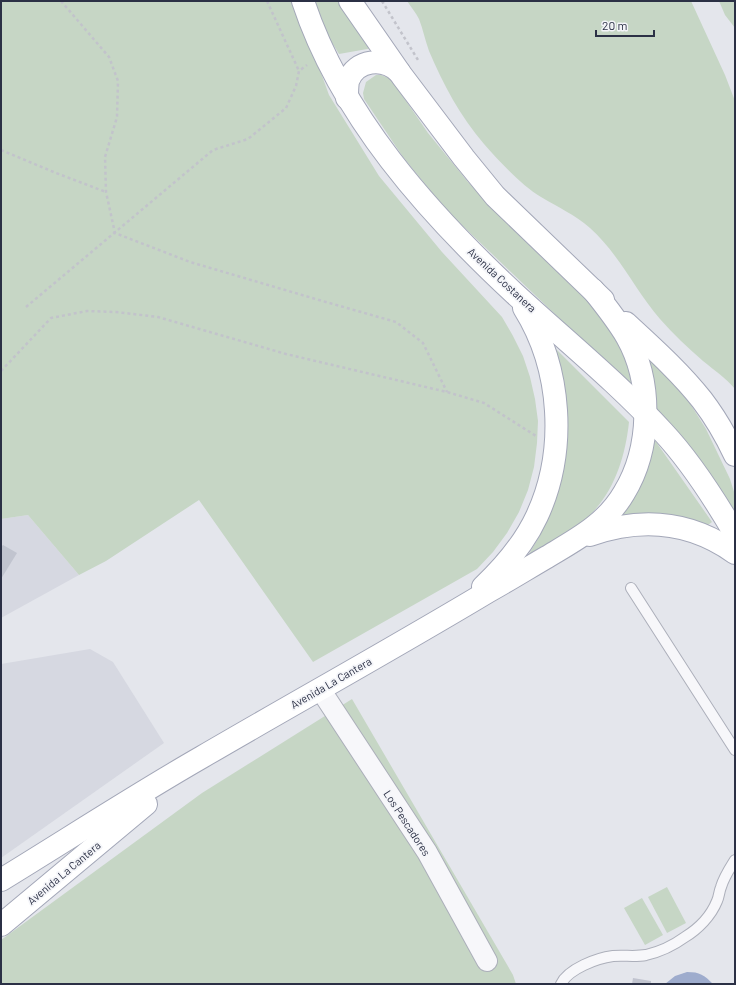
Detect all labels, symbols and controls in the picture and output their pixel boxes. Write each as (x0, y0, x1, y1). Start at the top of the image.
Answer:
scale bar (596, 12, 654, 38)
text: 20 m (602, 18, 628, 32)
street label: Avenida Costanera (465, 245, 539, 315)
street label: Avenida La Cantera (288, 654, 374, 711)
street label: Los Pescadores (381, 788, 433, 858)
street label: Avenida La Cantera (25, 838, 103, 907)

